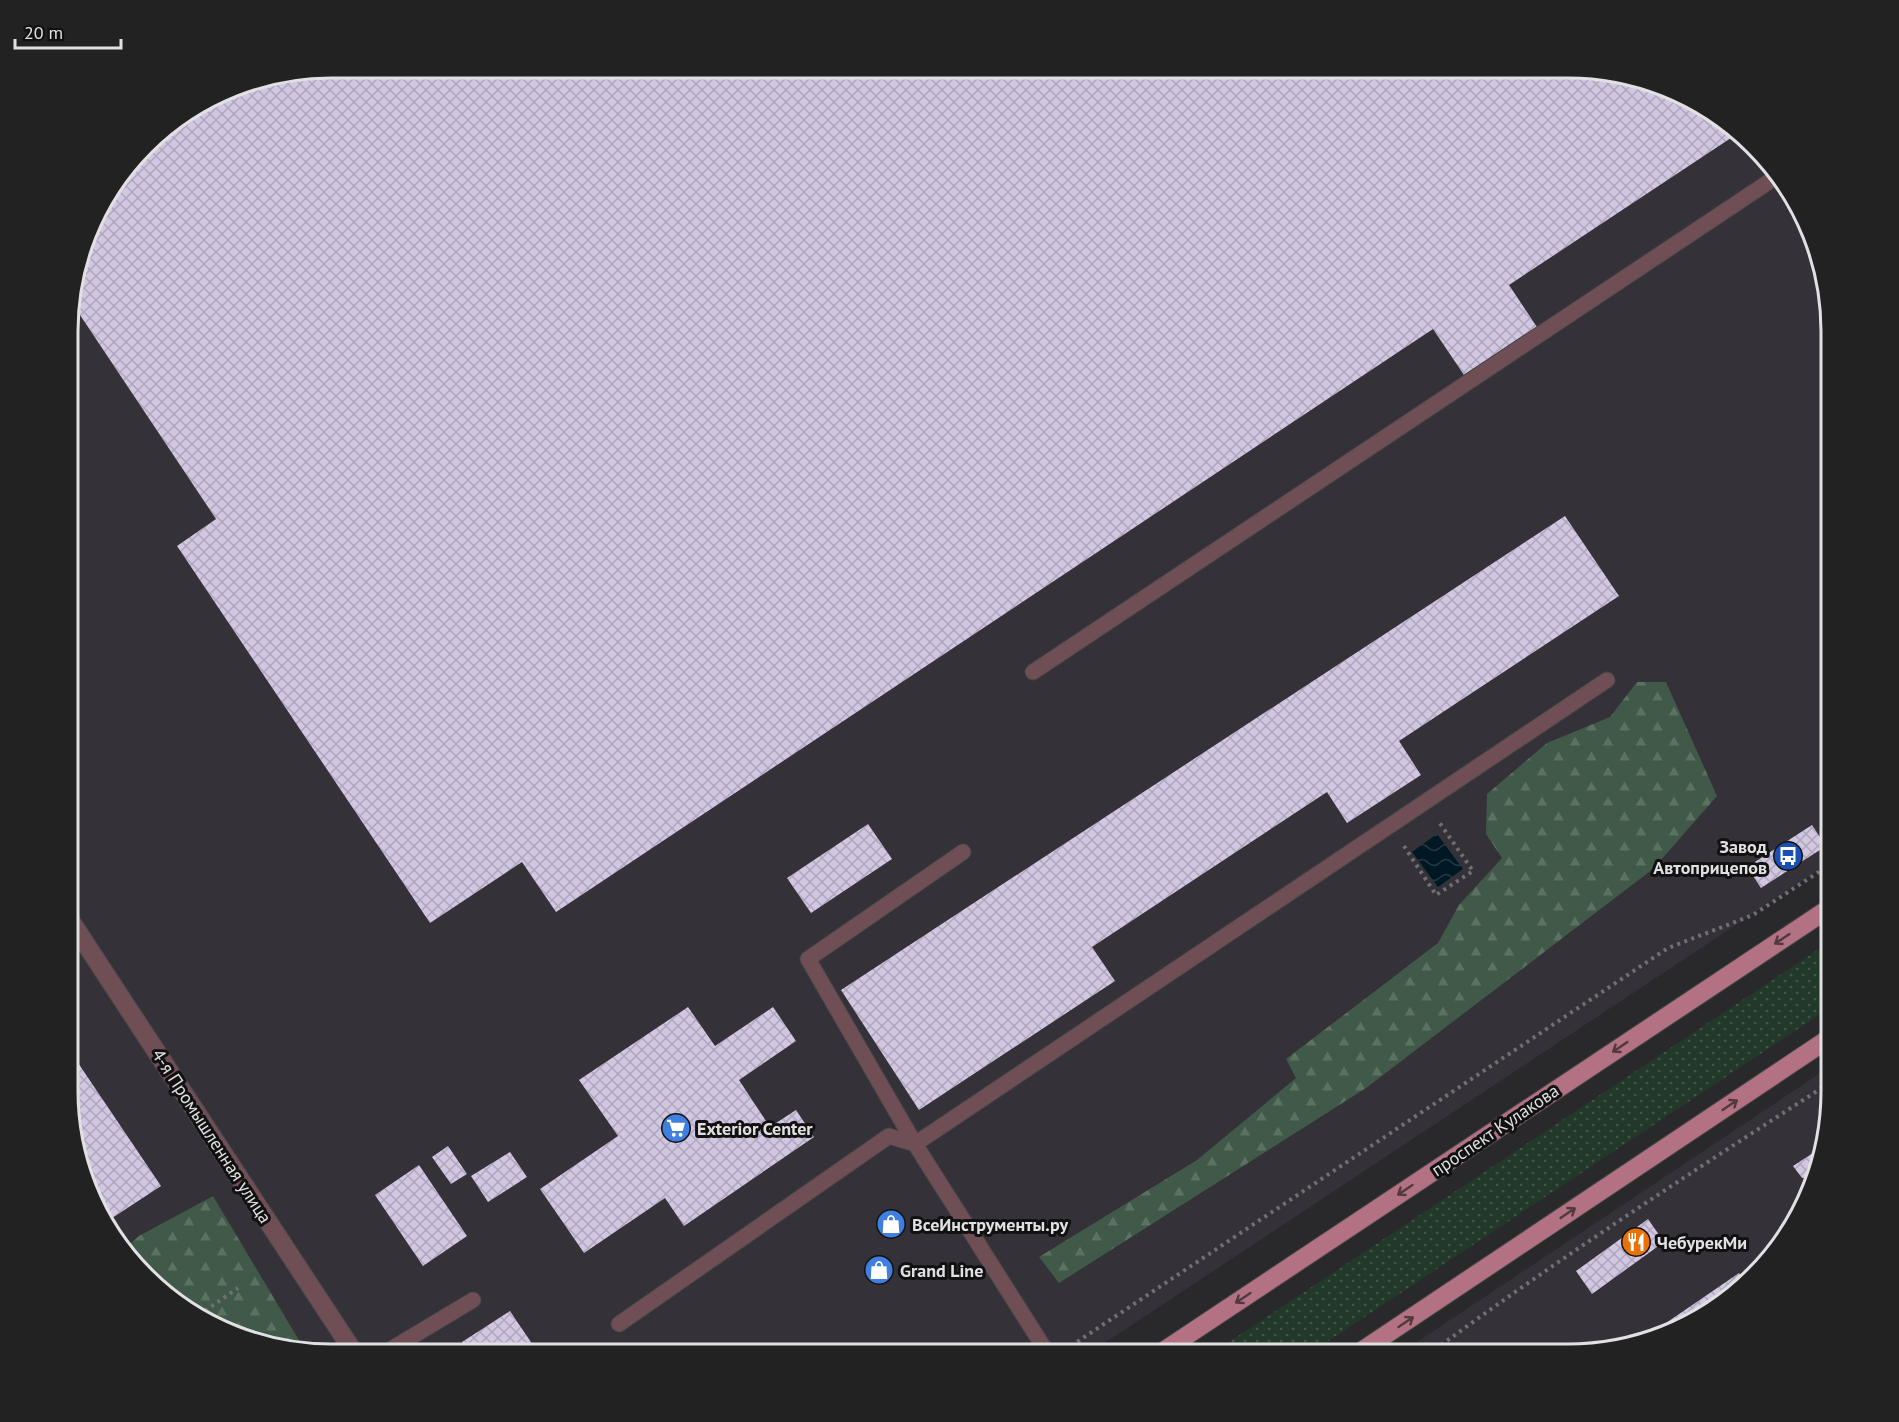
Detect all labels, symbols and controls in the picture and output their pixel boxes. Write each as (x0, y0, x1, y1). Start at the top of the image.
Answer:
scale bar (15, 12, 122, 50)
text: 20 m (24, 21, 63, 44)
place label: Завод Автоприцепов (1653, 835, 1767, 879)
bus stop icon: Завод Автоприцепов (1772, 840, 1804, 872)
one-way arrow (1775, 933, 1791, 945)
one-way arrow (1612, 1041, 1629, 1053)
street label: 4-я Промышленная улица (147, 1044, 277, 1228)
street label: проспект Кулакова (1427, 1079, 1563, 1181)
one-way arrow (1721, 1099, 1738, 1111)
supermarket icon: Exterior Center (660, 1112, 692, 1144)
place label: Exterior Center (697, 1117, 813, 1140)
one-way arrow (1398, 1184, 1414, 1196)
one-way arrow (1559, 1207, 1576, 1219)
shop icon: ВсеИнструменты.ру (875, 1208, 907, 1240)
place label: ВсеИнструменты.ру (912, 1213, 1068, 1236)
restaurant icon: ЧебурекМи (1620, 1226, 1652, 1258)
place label: ЧебурекМи (1657, 1231, 1747, 1254)
shop icon: Grand Line (863, 1254, 895, 1286)
place label: Grand Line (900, 1259, 983, 1282)
one-way arrow (1235, 1292, 1252, 1304)
one-way arrow (1397, 1316, 1414, 1328)

